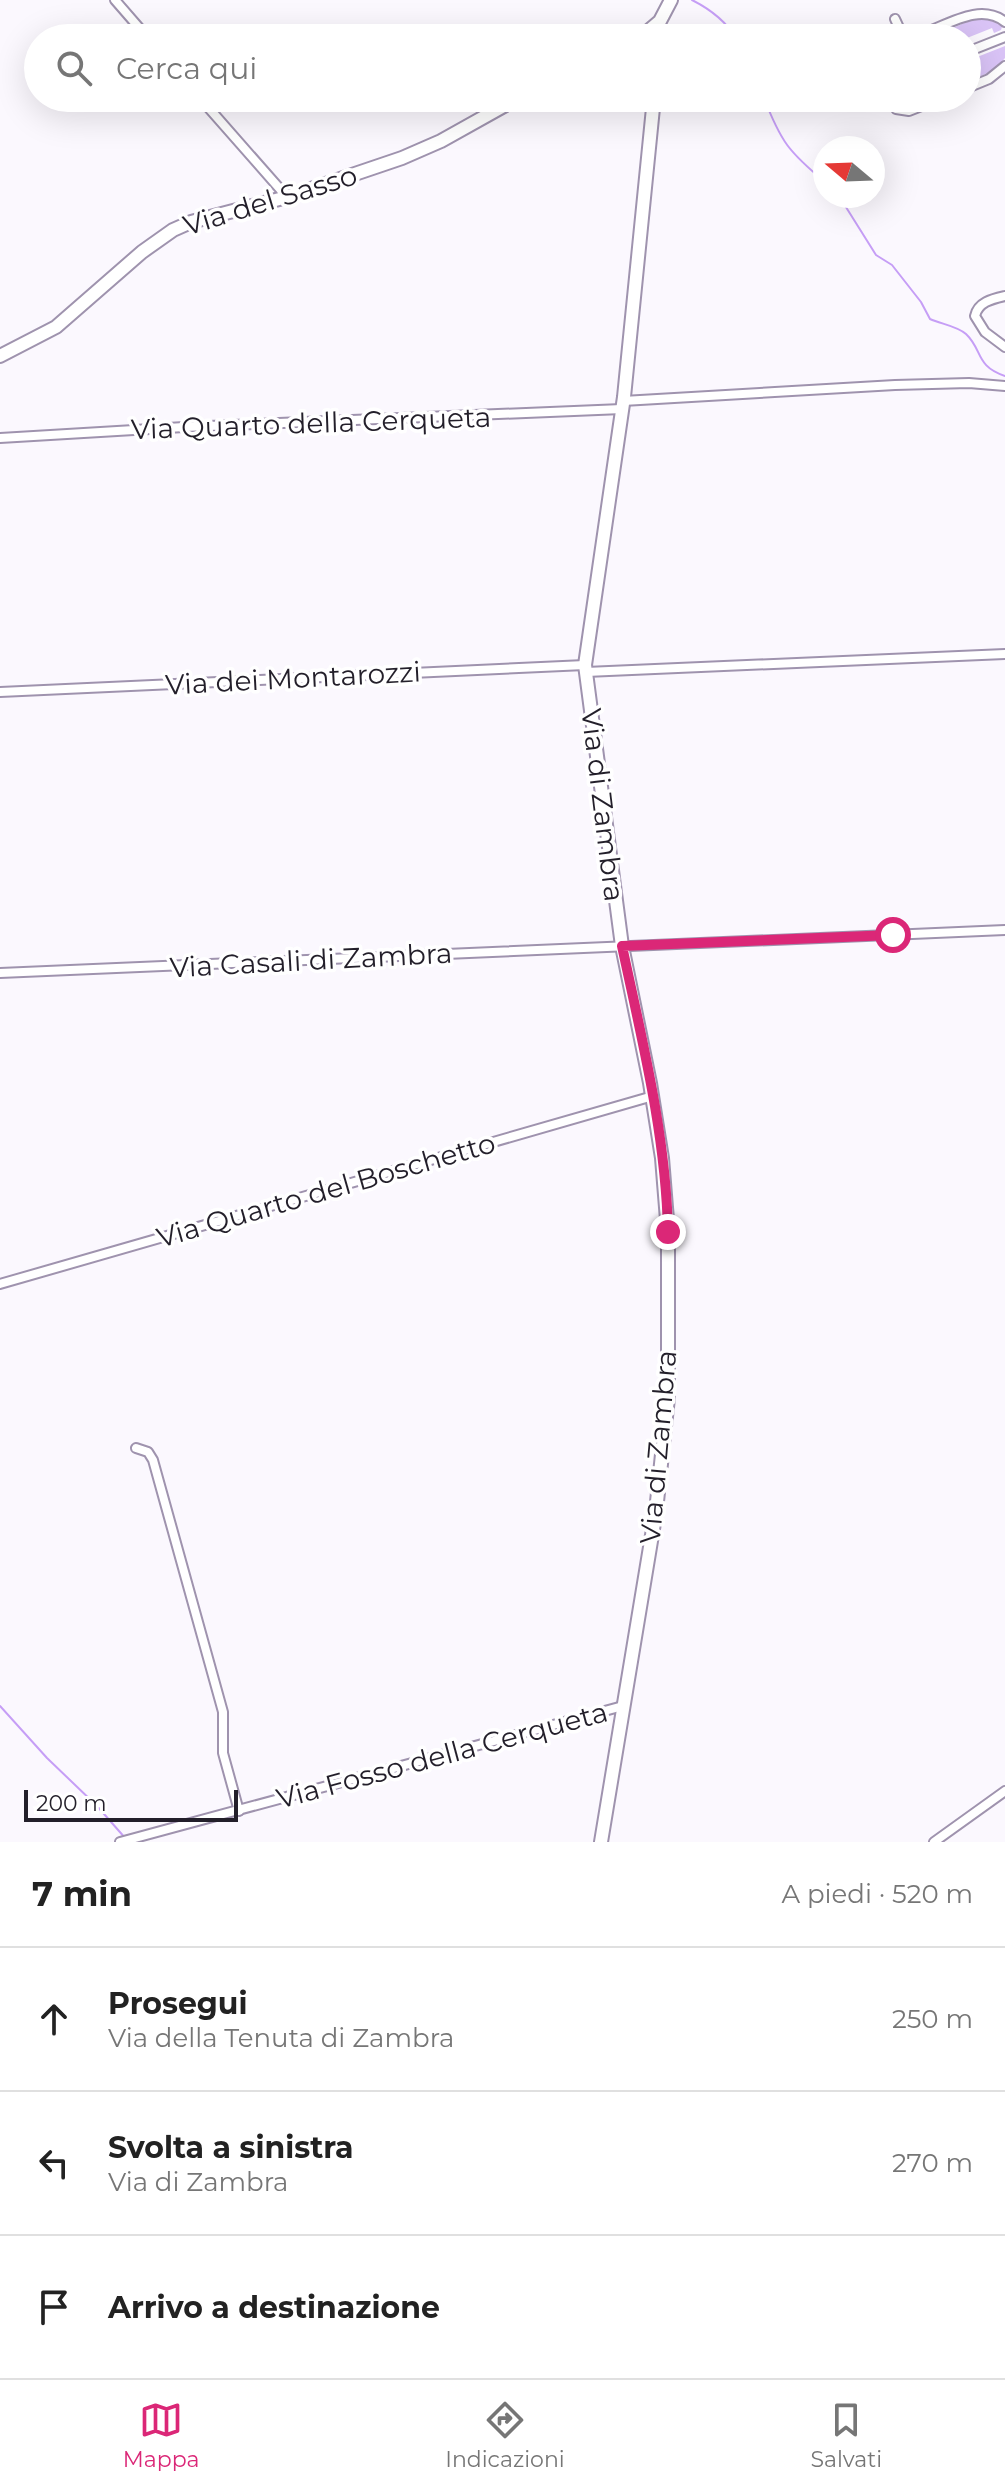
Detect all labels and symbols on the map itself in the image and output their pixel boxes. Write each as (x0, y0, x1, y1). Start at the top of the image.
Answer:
north arrow (813, 136, 885, 208)
street label: Via del Sasso (179, 157, 361, 243)
street label: Via Quarto della Cerqueta (130, 400, 492, 446)
street label: Via dei Montarozzi (164, 654, 422, 702)
street label: Via di Zambra (574, 706, 632, 904)
route start (875, 917, 911, 953)
street label: Via Casali di Zambra (169, 936, 453, 984)
street label: Via Quarto del Boschetto (153, 1125, 499, 1255)
route end (650, 1214, 686, 1250)
street label: Via di Zambra (633, 1349, 683, 1545)
street label: Via Fosso della Cerqueta (273, 1694, 611, 1816)
scale bar (24, 1786, 238, 1822)

